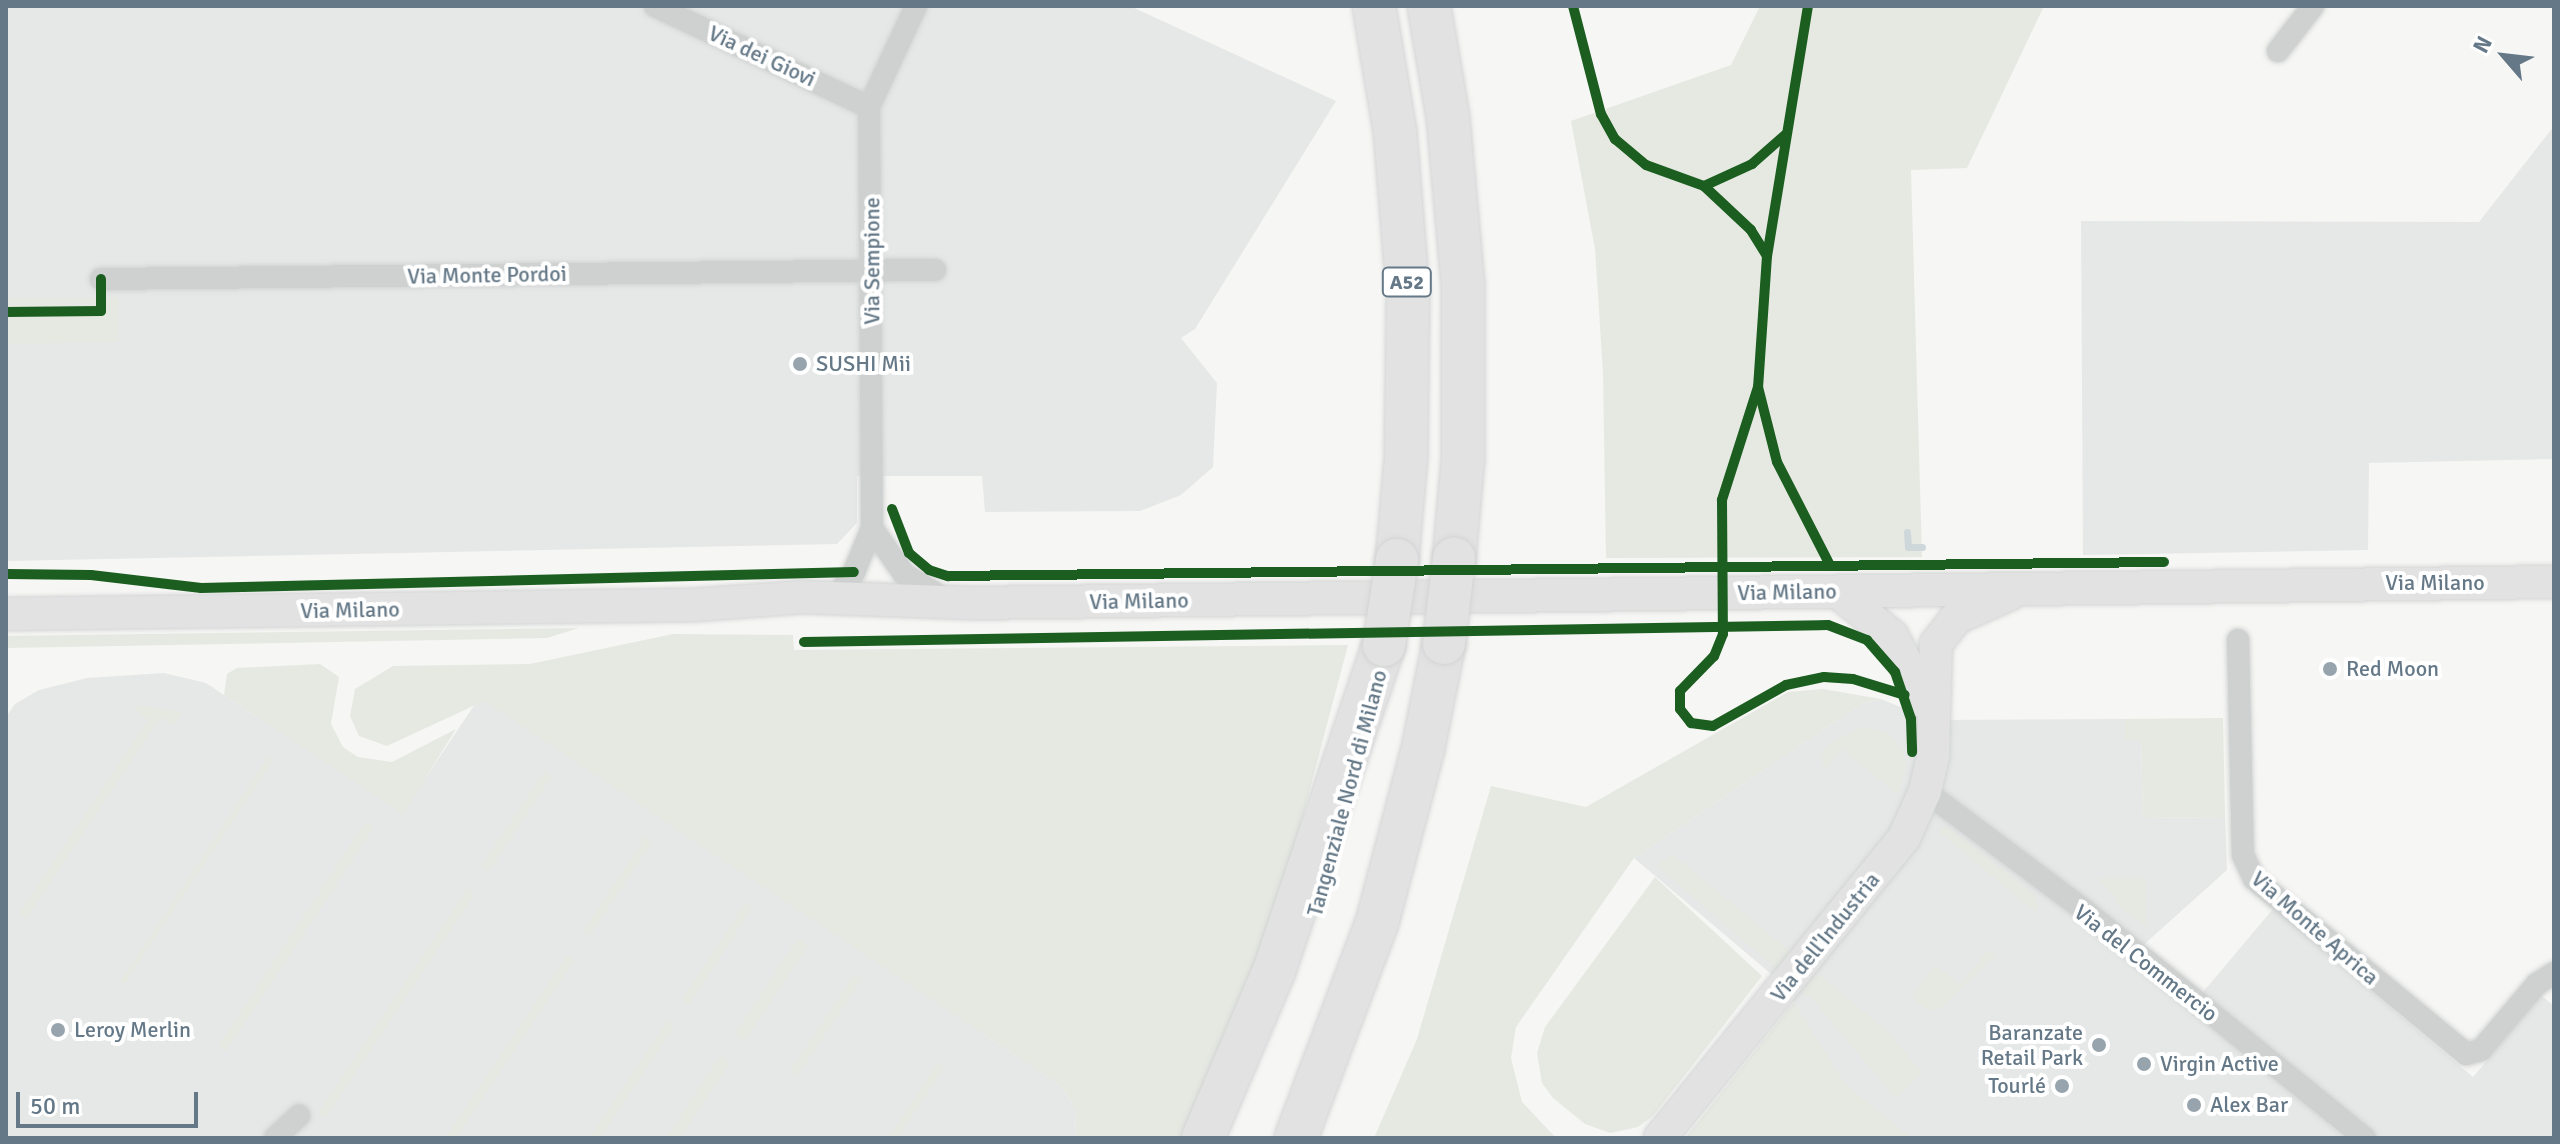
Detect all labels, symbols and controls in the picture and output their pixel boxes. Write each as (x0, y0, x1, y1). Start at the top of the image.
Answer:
north arrow (2464, 16, 2544, 96)
street label: Via dei Giovi (704, 20, 820, 92)
text: N (2467, 31, 2498, 58)
street label: Via Sempione (859, 197, 885, 325)
street label: Via Monte Pordoi (407, 260, 567, 290)
road number: A52 (1381, 266, 1433, 298)
place label: SUSHI Mii (816, 351, 911, 377)
marker: SUSHI Mii (791, 355, 809, 373)
street label: Via Milano (2385, 570, 2485, 596)
street label: Via Milano (1737, 578, 1837, 606)
street label: Via Milano (1089, 587, 1189, 615)
street label: Via Milano (300, 596, 400, 624)
place label: Red Moon (2346, 656, 2439, 682)
marker: Red Moon (2321, 660, 2339, 678)
street label: Tangenziale Nord di Milano (1301, 667, 1393, 919)
street label: Via Monte Aprica (2246, 865, 2384, 991)
street label: Via dell'Industria (1765, 867, 1885, 1007)
street label: Via del Commercio (2069, 899, 2223, 1027)
place label: Leroy Merlin (74, 1017, 191, 1043)
place label: Baranzate Retail Park (1981, 1019, 2083, 1070)
marker: Leroy Merlin (49, 1021, 67, 1039)
marker: Baranzate Retail Park (2090, 1036, 2108, 1054)
place label: Virgin Active (2160, 1051, 2279, 1077)
marker: Virgin Active (2135, 1055, 2153, 1073)
place label: Tourlé (1988, 1073, 2046, 1099)
scale bar (20, 1076, 202, 1126)
marker: Tourlé (2053, 1077, 2071, 1095)
text: 50 m (30, 1091, 80, 1121)
place label: Alex Bar (2210, 1092, 2288, 1118)
marker: Alex Bar (2185, 1096, 2203, 1114)

